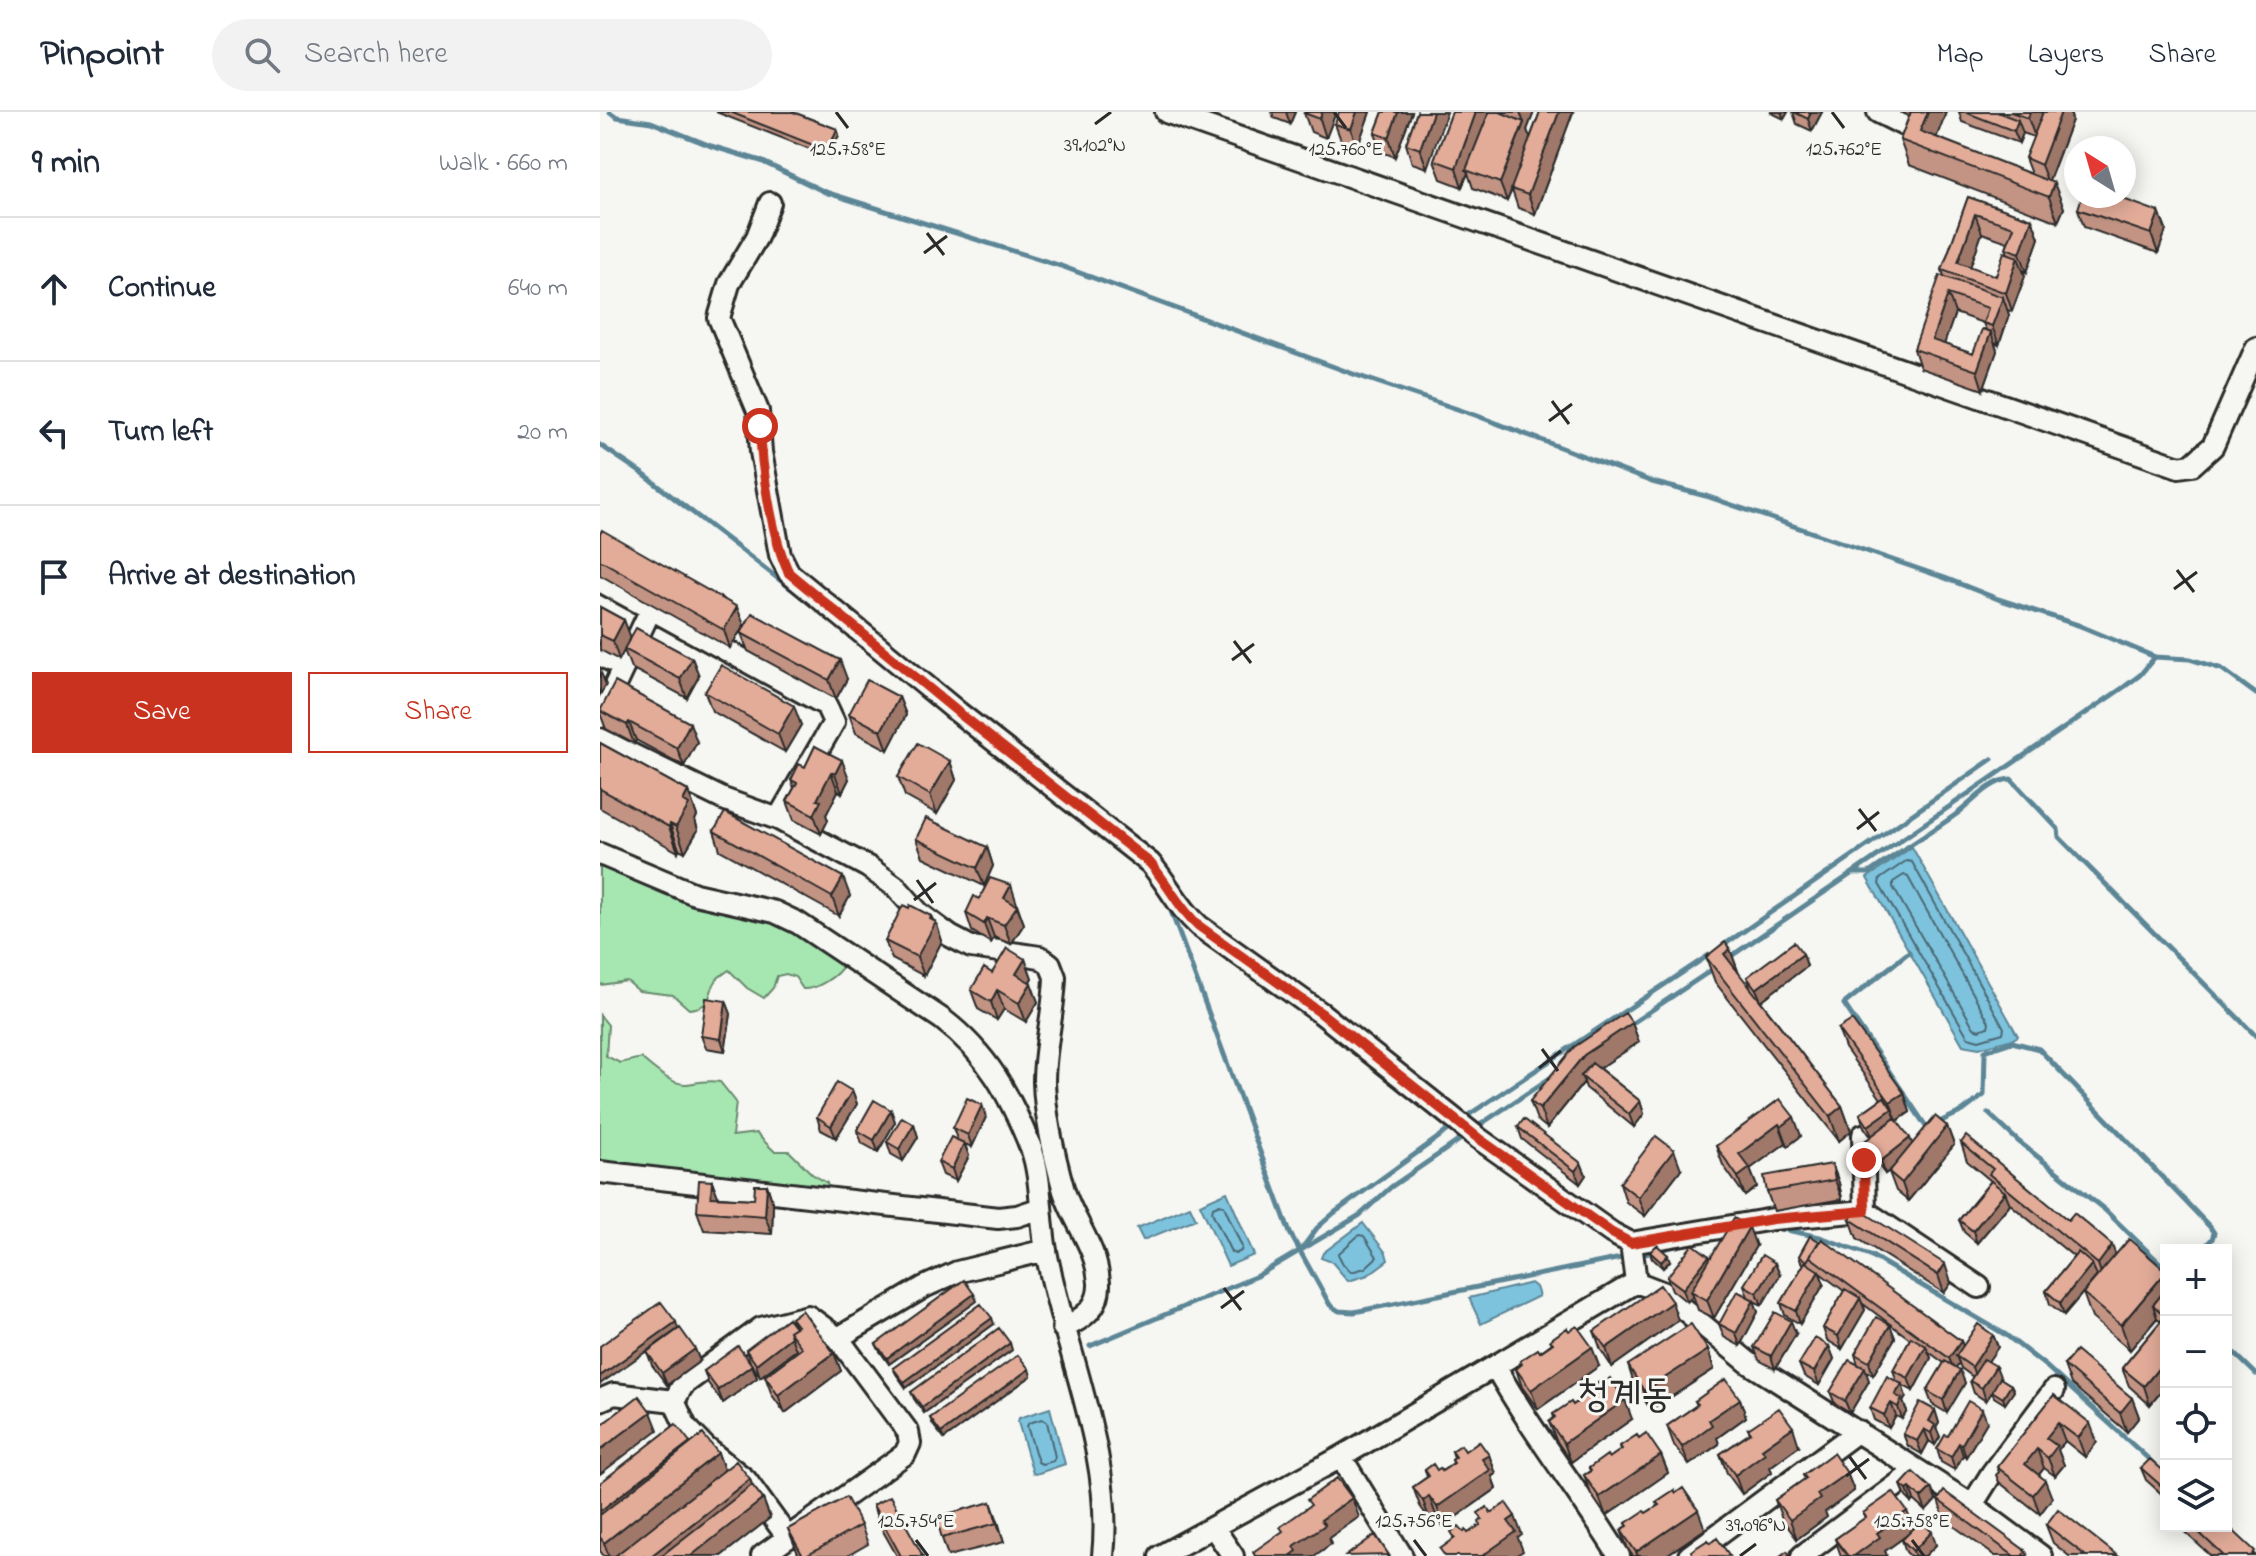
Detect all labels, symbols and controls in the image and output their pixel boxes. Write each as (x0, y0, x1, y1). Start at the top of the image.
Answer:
search box (212, 19, 772, 91)
text: Pinpoint (40, 27, 164, 83)
icon: search (240, 33, 284, 77)
text: Search here (304, 33, 448, 77)
text: Map (1936, 35, 1984, 76)
text: Layers (2028, 35, 2104, 76)
text: Share (2148, 35, 2216, 76)
text: 39.102°N (1064, 132, 1126, 161)
text: 125.758°E (810, 136, 886, 165)
text: 125.760°E (1309, 136, 1383, 165)
text: 125.762°E (1806, 136, 1882, 165)
north arrow (2064, 136, 2136, 208)
text: 9 min (32, 139, 100, 189)
text: Walk · 660 m (439, 145, 568, 183)
icon: ahead (32, 267, 76, 311)
text: Continue (108, 267, 216, 311)
text: 640 m (508, 270, 568, 308)
route start (742, 408, 778, 444)
icon: left (32, 411, 76, 455)
text: Turn left (108, 411, 213, 455)
text: 20 m (517, 414, 568, 452)
icon: arrive (32, 555, 76, 599)
text: Arrive at destination (108, 555, 356, 599)
button: Save (32, 672, 292, 753)
button: Share (308, 672, 568, 753)
route end (1846, 1142, 1882, 1178)
map controls (2160, 1244, 2232, 1532)
button: + (2160, 1244, 2232, 1316)
button: − (2160, 1316, 2232, 1388)
district label: 청계동 (1577, 1367, 1673, 1426)
button: locate (2160, 1388, 2232, 1460)
button: layers (2160, 1460, 2232, 1532)
text: 125.754°E (877, 1508, 955, 1537)
text: 125.756°E (1375, 1508, 1453, 1537)
text: 125.758°E (1874, 1508, 1950, 1537)
text: 39.096°N (1726, 1512, 1786, 1541)

